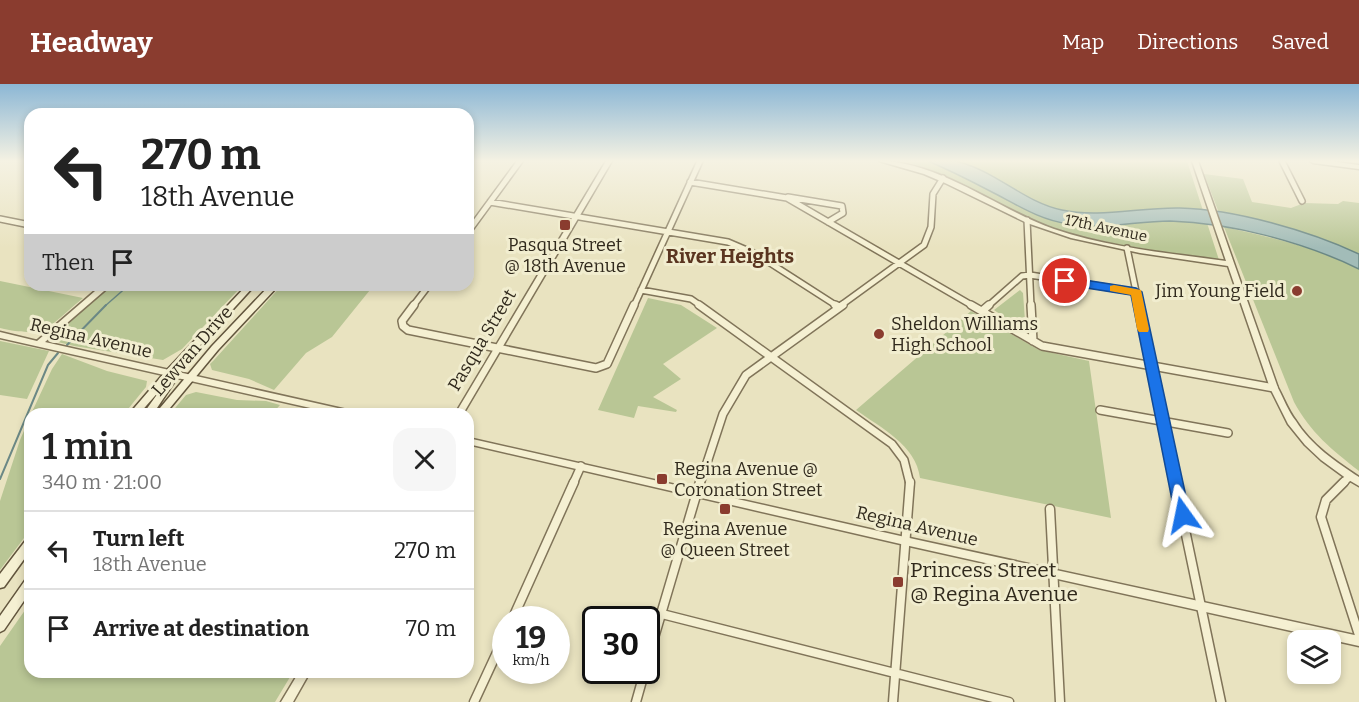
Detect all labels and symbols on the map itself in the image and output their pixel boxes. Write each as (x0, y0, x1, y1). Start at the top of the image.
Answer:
street label: 17th Avenue (1063, 210, 1149, 246)
marker: Pasqua Street @ 18th Avenue (558, 218, 572, 232)
place label: Pasqua Street @ 18th Avenue (504, 234, 626, 277)
district label: River Heights (666, 244, 794, 268)
pin (1039, 255, 1090, 306)
place label: Jim Young Field (1154, 280, 1285, 302)
marker: Jim Young Field (1290, 284, 1304, 298)
street label: Pasqua Street (443, 285, 521, 395)
street label: Lewvan Drive (147, 301, 237, 401)
street label: Regina Avenue (28, 313, 154, 363)
place label: Sheldon Williams High School (891, 313, 1038, 356)
marker: Sheldon Williams High School (872, 327, 886, 341)
place label: Regina Avenue @ Coronation Street (674, 458, 823, 501)
marker: Regina Avenue @ Coronation Street (655, 472, 669, 486)
position arrow (1151, 483, 1215, 547)
street label: Regina Avenue (854, 501, 980, 551)
marker: Regina Avenue @ Queen Street (718, 502, 732, 516)
place label: Regina Avenue @ Queen Street (660, 518, 790, 561)
place label: Princess Street @ Regina Avenue (910, 557, 1078, 607)
marker: Princess Street @ Regina Avenue (891, 575, 905, 589)
speed limit sign: 30 (582, 606, 660, 684)

